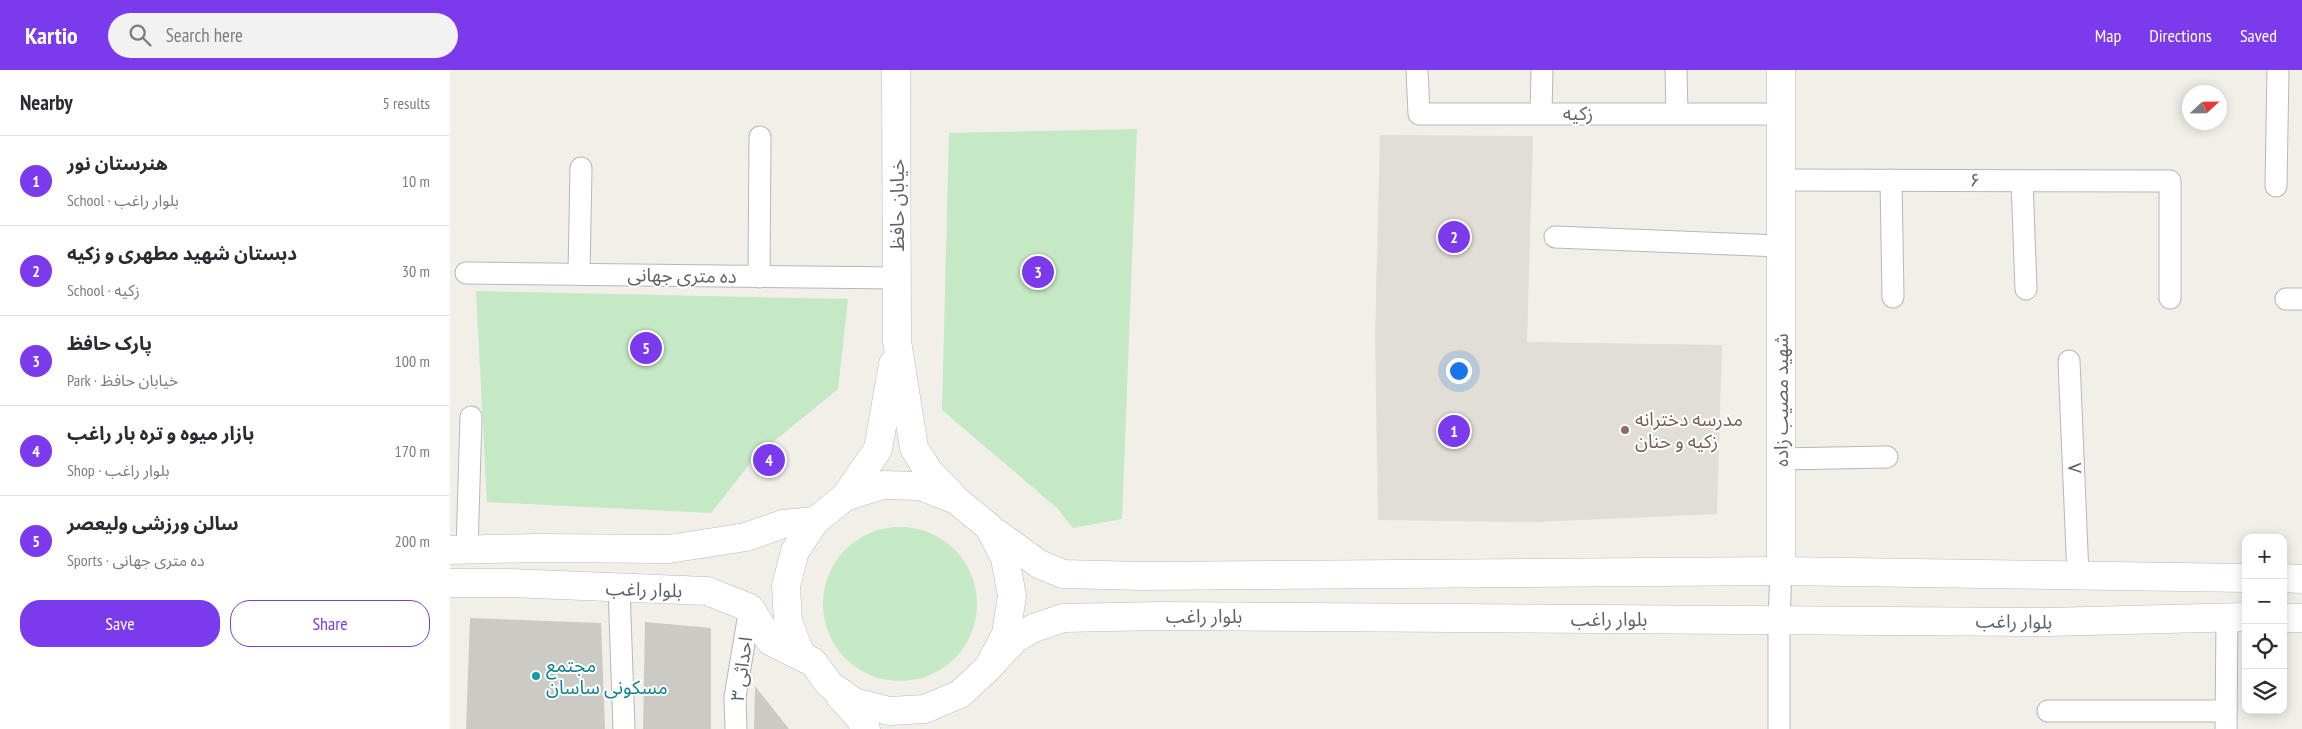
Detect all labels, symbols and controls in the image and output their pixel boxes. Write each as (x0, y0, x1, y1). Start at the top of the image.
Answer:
search box (108, 13, 458, 58)
text: Kartio (25, 20, 78, 51)
icon: search (126, 21, 154, 49)
text: Search here (166, 23, 243, 47)
text: Map (2095, 24, 2121, 47)
text: Directions (2149, 24, 2212, 47)
text: Saved (2240, 24, 2277, 47)
north arrow (2182, 85, 2227, 130)
text: Nearby (20, 89, 73, 116)
text: 5 results (383, 93, 430, 113)
street label: زکیه (1563, 101, 1593, 125)
text: هنرستان نور (67, 151, 168, 175)
street label: خیابان حافظ (885, 159, 909, 251)
street label: ۶ (1970, 168, 1980, 192)
text: 1 (32, 171, 40, 191)
text: 10 m (402, 171, 430, 191)
text: School · بلوار راغب (67, 190, 179, 210)
pin: 2 (1438, 218, 1470, 256)
text: دبستان شهید مطهری و زکیه (67, 241, 297, 265)
pin: 3 (1022, 253, 1054, 291)
text: 2 (32, 261, 40, 281)
text: 30 m (402, 261, 430, 281)
street label: ده متری جهانی (627, 262, 737, 288)
text: School · زکیه (67, 280, 140, 300)
pin: 5 (630, 329, 662, 367)
text: پارک حافظ (67, 331, 152, 355)
street label: شهید مصیب زاده (1769, 333, 1793, 467)
text: 3 (32, 351, 40, 371)
text: 100 m (395, 351, 430, 371)
your location (1446, 358, 1472, 384)
text: Park · خیابان حافظ (67, 370, 178, 390)
place label: مدرسه دخترانه زکیه و حنان (1635, 407, 1743, 453)
pin: 1 (1438, 412, 1470, 450)
text: بازار میوه و تره بار راغب (67, 421, 254, 445)
marker: مدرسه دخترانه زکیه و حنان (1619, 424, 1631, 436)
text: 4 (32, 441, 40, 461)
text: 170 m (395, 441, 430, 461)
pin: 4 (753, 441, 785, 479)
text: Shop · بلوار راغب (67, 460, 170, 480)
street label: ۸ (2062, 462, 2086, 474)
text: سالن ورزشی ولیعصر (67, 511, 239, 535)
text: 5 (32, 531, 40, 551)
text: 200 m (395, 531, 430, 551)
map controls (2242, 534, 2287, 714)
button: + (2242, 534, 2287, 579)
text: Sports · ده متری جهانی (67, 550, 205, 570)
street label: بلوار راغب (605, 576, 683, 602)
button: − (2242, 579, 2287, 624)
button: Save (20, 600, 220, 647)
button: Share (230, 600, 430, 647)
street label: بلوار راغب (1166, 604, 1242, 628)
street label: بلوار راغب (1571, 607, 1647, 631)
street label: بلوار راغب (1975, 608, 2053, 634)
button: locate (2242, 624, 2287, 669)
street label: احداثی ۳ (725, 635, 757, 703)
place label: مجتمع مسکونی ساسان (546, 653, 668, 699)
button: layers (2242, 669, 2287, 714)
marker: مجتمع مسکونی ساسان (530, 670, 542, 682)

